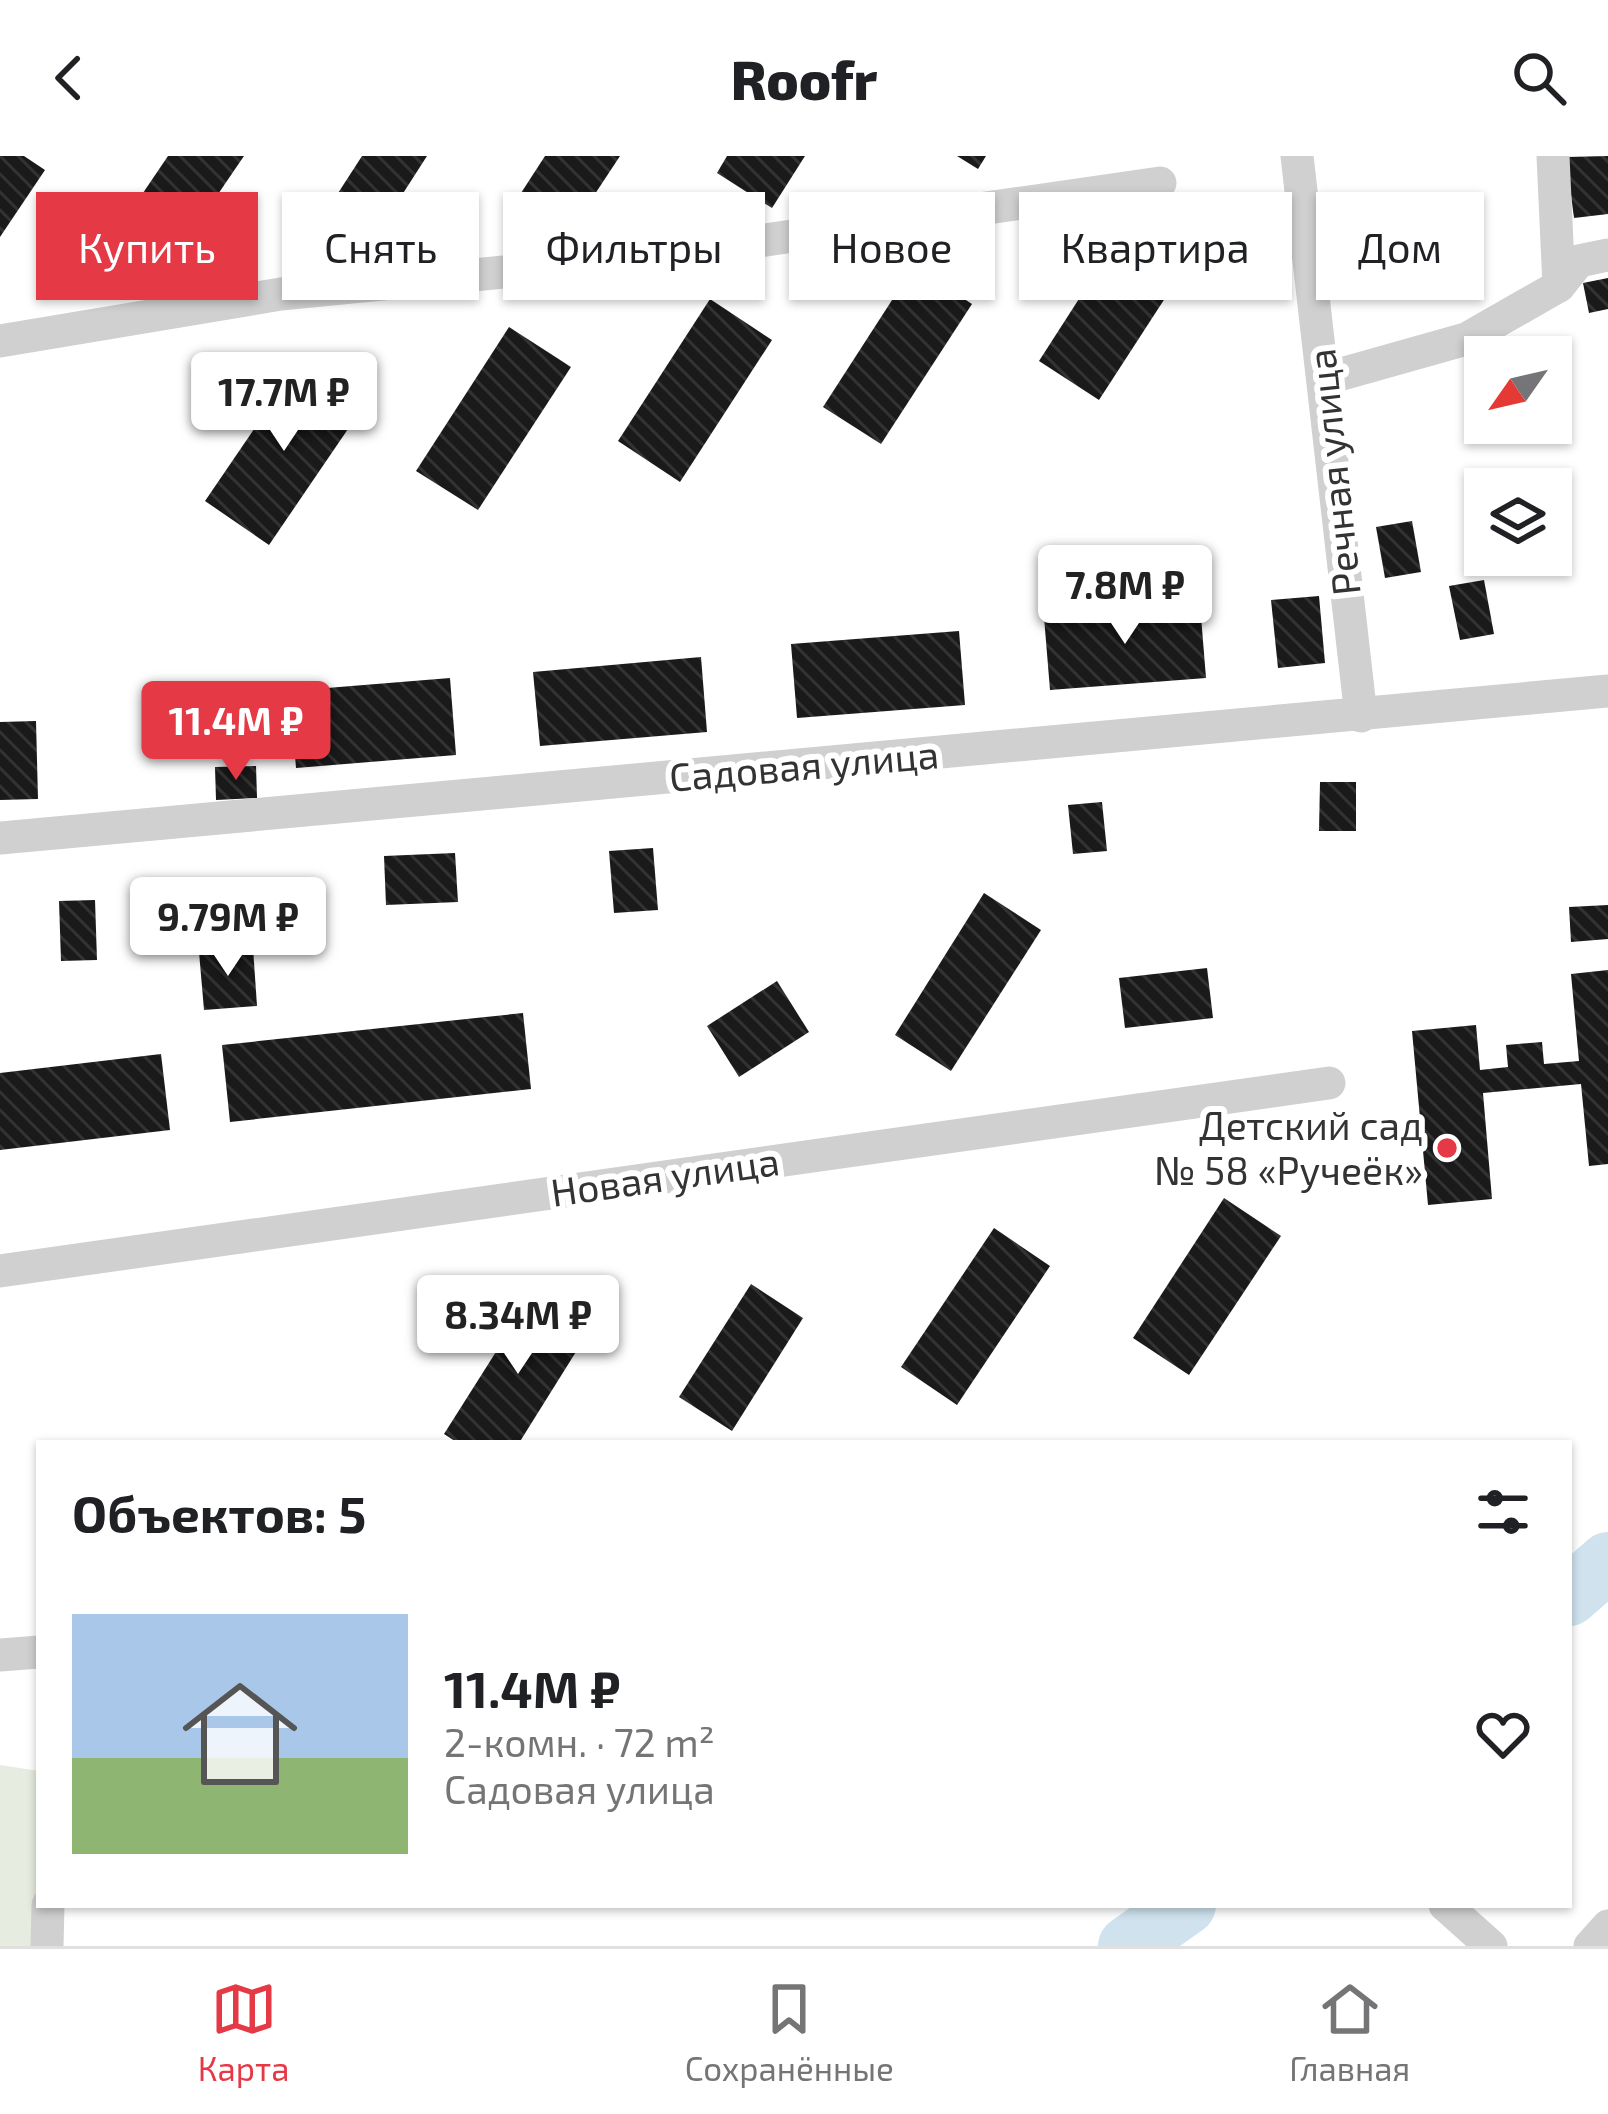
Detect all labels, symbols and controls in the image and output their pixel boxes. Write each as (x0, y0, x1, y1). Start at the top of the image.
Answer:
icon: back (36, 45, 102, 111)
icon: search (1506, 45, 1572, 111)
text: Roofr (731, 46, 877, 111)
chip: Купить (36, 192, 258, 300)
chip: Снять (282, 192, 479, 300)
chip: Фильтры (503, 192, 765, 300)
chip: Новое (789, 192, 995, 300)
chip: Квартира (1019, 192, 1292, 300)
chip: Дом (1316, 192, 1484, 300)
north arrow (1464, 336, 1572, 444)
map controls (1464, 336, 1572, 576)
street label: Речная улица (1296, 346, 1370, 598)
pin: 17.7M ₽ (173, 352, 395, 454)
text: 17.7M ₽ (218, 367, 350, 414)
button: layers (1464, 468, 1572, 576)
pin: 7.8M ₽ (1027, 545, 1223, 647)
text: 7.8M ₽ (1065, 560, 1185, 607)
pin: 11.4M ₽ (125, 681, 347, 783)
text: 11.4M ₽ (168, 696, 304, 743)
street label: Садовая улица (667, 729, 941, 801)
pin: 9.79M ₽ (117, 877, 339, 979)
text: 9.79M ₽ (157, 892, 299, 939)
place label: Детский сад № 58 «Ручеёк» (1154, 1101, 1423, 1194)
marker: Детский сад № 58 «Ручеёк» (1434, 1135, 1460, 1161)
street label: Новая улица (548, 1136, 782, 1216)
pin: 8.34M ₽ (407, 1275, 629, 1377)
text: 8.34M ₽ (444, 1290, 592, 1337)
icon: filters (1470, 1479, 1536, 1545)
text: Объектов: 5 (72, 1482, 366, 1543)
text: 11.4M ₽ (444, 1657, 621, 1718)
icon: home (168, 1662, 312, 1806)
icon: heart (1470, 1701, 1536, 1767)
text: 2-комн. · 72 m² (444, 1718, 715, 1765)
text: Садовая улица (444, 1765, 715, 1812)
tab: Карта (198, 1976, 289, 2088)
tab: Сохранённые (685, 1976, 894, 2088)
tab: Главная (1289, 1976, 1410, 2088)

